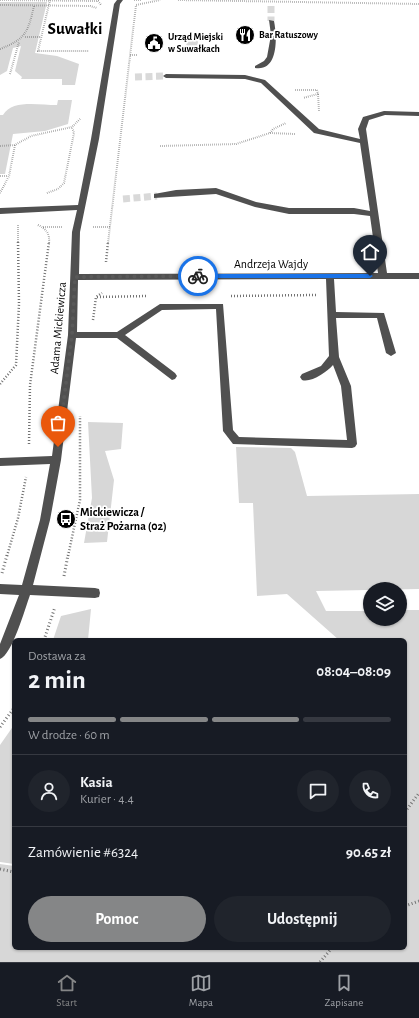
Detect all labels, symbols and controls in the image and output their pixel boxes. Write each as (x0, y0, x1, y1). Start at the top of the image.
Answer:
district label: Suwałki (48, 20, 102, 37)
restaurant icon: Bar Ratuszowy (234, 24, 256, 46)
place label: Bar Ratuszowy (259, 30, 319, 40)
public building icon: Urząd Miejski w Suwałkach (143, 32, 165, 54)
place label: Urząd Miejski w Suwałkach (168, 32, 223, 54)
pin (353, 235, 387, 276)
icon: home (359, 241, 381, 263)
courier (178, 256, 218, 296)
street label: Andrzeja Wajdy (234, 258, 308, 271)
icon: bike (187, 265, 209, 287)
street label: Adama Mickiewicza (48, 281, 68, 375)
pin (41, 406, 75, 447)
icon: bag (47, 412, 69, 434)
place label: Mickiewicza / Straż Pożarna (02) (80, 506, 167, 533)
bus stop icon: Mickiewicza / Straż Pożarna (02) (55, 508, 77, 530)
map controls (363, 582, 407, 626)
button: layers (363, 582, 407, 626)
text: Dostawa za (28, 650, 86, 663)
text: 08:04–08:09 (316, 664, 391, 679)
text: 2 min (28, 667, 86, 693)
text: W drodze · 60 m (28, 729, 110, 742)
button: person (28, 770, 70, 812)
button: chat (297, 770, 339, 812)
button: phone (349, 770, 391, 812)
text: Kasia (80, 775, 113, 790)
text: Kurier · 4.4 (80, 793, 134, 806)
text: Zamówienie #6324 (28, 845, 138, 860)
text: 90.65 zł (346, 845, 391, 860)
button: Pomoc (28, 896, 206, 942)
button: Udostępnij (214, 896, 391, 942)
tab: Start (56, 972, 78, 1009)
tab: Mapa (189, 972, 213, 1009)
tab: Zapisane (324, 972, 363, 1009)

